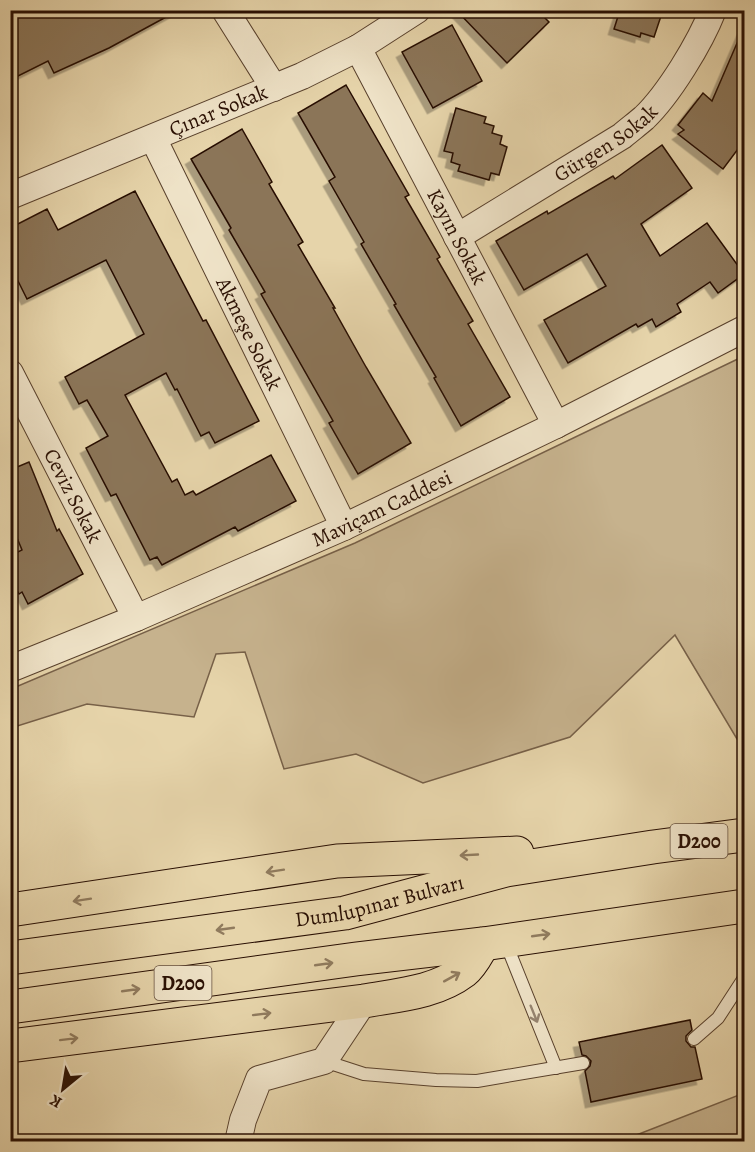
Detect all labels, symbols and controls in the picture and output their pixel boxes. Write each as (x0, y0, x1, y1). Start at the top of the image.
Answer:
street label: Çınar Sokak (165, 78, 272, 143)
street label: Gürgen Sokak (549, 98, 664, 188)
street label: Kayın Sokak (420, 184, 494, 290)
street label: Akmeşe Sokak (209, 272, 289, 395)
street label: Ceviz Sokak (37, 444, 109, 548)
street label: Maviçam Caddesi (307, 463, 456, 553)
road number: D200 (670, 824, 728, 858)
one-way arrow (459, 850, 479, 861)
one-way arrow (265, 865, 285, 876)
street label: Dumlupınar Bulvarı (293, 868, 467, 934)
one-way arrow (73, 894, 92, 905)
one-way arrow (215, 924, 235, 935)
one-way arrow (531, 930, 551, 941)
one-way arrow (314, 958, 333, 969)
road number: D200 (154, 966, 212, 1000)
one-way arrow (443, 971, 460, 983)
one-way arrow (120, 985, 140, 996)
one-way arrow (529, 1004, 540, 1023)
one-way arrow (252, 1008, 271, 1019)
one-way arrow (58, 1033, 78, 1044)
north arrow (33, 1059, 93, 1119)
text: K (46, 1089, 66, 1113)

